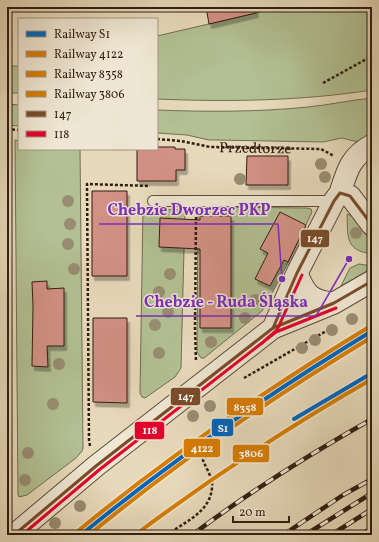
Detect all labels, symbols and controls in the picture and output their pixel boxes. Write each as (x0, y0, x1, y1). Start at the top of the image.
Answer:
legend (18, 18, 158, 150)
text: Railway S1 (54, 27, 110, 43)
text: Railway 4122 (54, 47, 124, 63)
text: Railway 8358 (54, 67, 123, 83)
text: Railway 3806 (54, 87, 125, 103)
text: 147 (54, 107, 72, 123)
text: 118 (54, 127, 69, 143)
street label: Przedtorze (219, 138, 292, 160)
callout: Chebzie Dworzec PKP (99, 196, 278, 224)
text: Chebzie Dworzec PKP (108, 200, 270, 222)
line badge: 147 (300, 229, 330, 248)
text: 147 (307, 232, 323, 247)
callout: Chebzie - Ruda Śląska (136, 288, 316, 316)
text: Chebzie - Ruda Śląska (144, 292, 308, 314)
line badge: 147 (170, 387, 201, 406)
text: 147 (178, 390, 194, 405)
line badge: 8358 (226, 397, 264, 416)
text: 8358 (234, 401, 256, 416)
line badge: S1 (211, 418, 234, 437)
line badge: 118 (134, 421, 165, 440)
text: S1 (218, 422, 228, 437)
text: 118 (143, 424, 157, 439)
line badge: 4122 (183, 438, 221, 458)
text: 4122 (191, 442, 214, 457)
line badge: 3806 (232, 444, 270, 463)
text: 3806 (239, 447, 263, 462)
scale bar (233, 498, 289, 524)
text: 20 m (239, 505, 266, 521)

